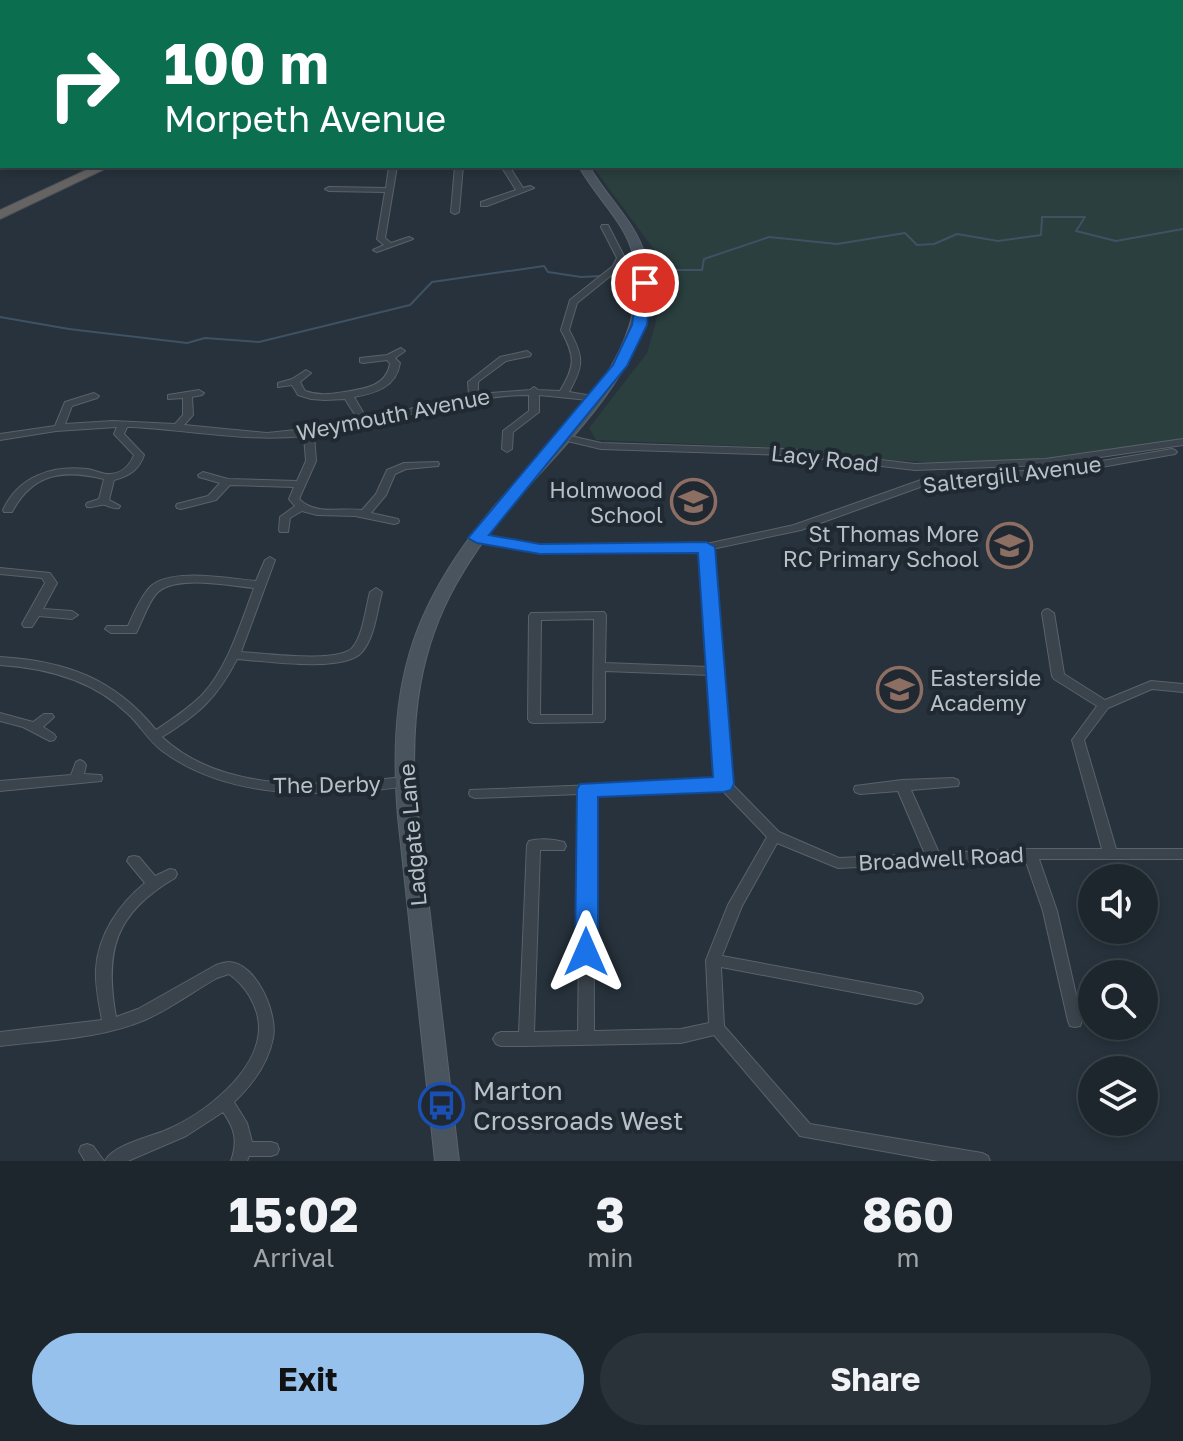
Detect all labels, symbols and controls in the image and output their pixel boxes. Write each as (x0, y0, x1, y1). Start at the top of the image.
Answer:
text: 100 m (164, 29, 329, 96)
icon: right (32, 32, 136, 136)
text: Morpeth Avenue (164, 97, 446, 140)
pin (611, 249, 679, 317)
icon: arrive (623, 261, 667, 305)
street label: Weymouth Avenue (294, 382, 492, 446)
street label: Lacy Road (770, 439, 880, 477)
street label: Saltergill Avenue (921, 450, 1103, 498)
place label: Holmwood School (549, 476, 663, 528)
school or university icon: Holmwood School (670, 478, 718, 526)
place label: St Thomas More RC Primary School (783, 520, 979, 572)
school or university icon: St Thomas More RC Primary School (986, 522, 1034, 570)
place label: Easterside Academy (930, 664, 1041, 716)
school or university icon: Easterside Academy (875, 666, 923, 714)
street label: Ladgate Lane (392, 763, 432, 907)
street label: The Derby (273, 770, 381, 798)
street label: Broadwell Road (857, 840, 1025, 876)
map controls (1078, 864, 1158, 1136)
button: sound (1078, 864, 1158, 944)
position arrow (544, 910, 628, 994)
button: search (1078, 960, 1158, 1040)
button: layers (1078, 1056, 1158, 1136)
place label: Marton Crossroads West (473, 1075, 683, 1136)
bus stop icon: Marton Crossroads West (418, 1081, 466, 1129)
text: 15:02 (229, 1185, 359, 1243)
text: 3 (596, 1185, 625, 1243)
text: 860 (862, 1185, 954, 1243)
text: Arrival (253, 1242, 334, 1273)
text: min (587, 1242, 633, 1273)
text: m (897, 1242, 920, 1273)
button: Exit (32, 1333, 584, 1425)
button: Share (600, 1333, 1151, 1425)

